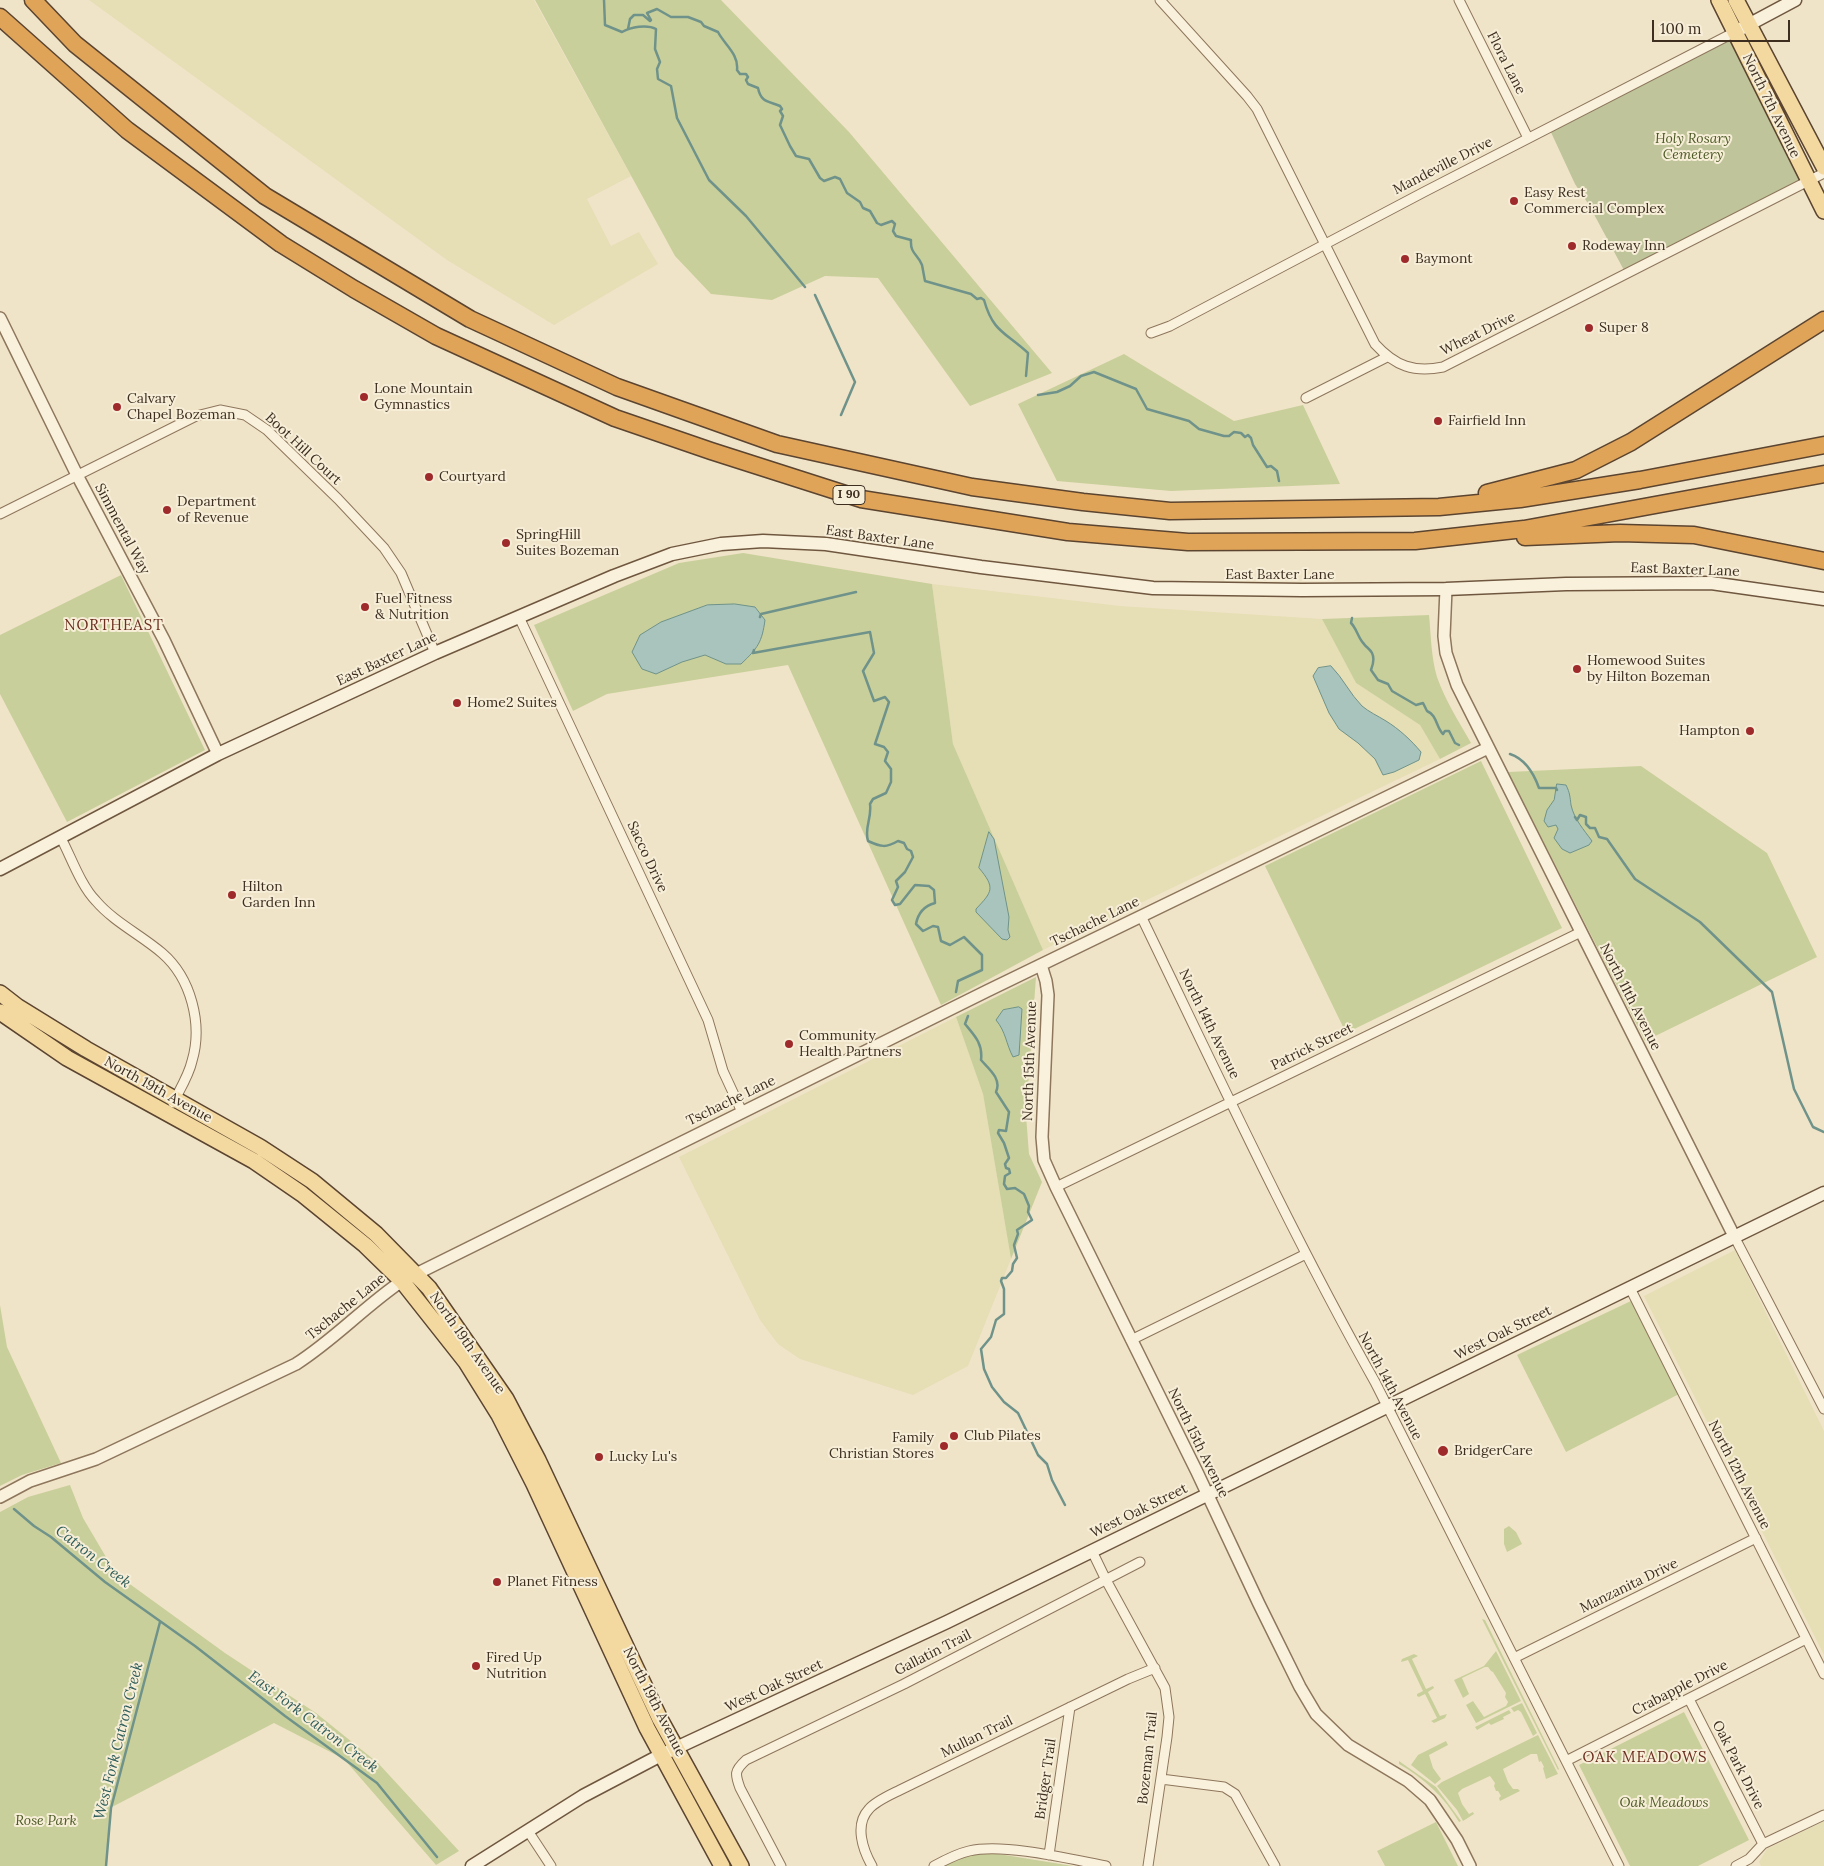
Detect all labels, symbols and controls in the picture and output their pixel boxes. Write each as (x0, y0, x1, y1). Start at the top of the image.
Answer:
scale bar (1654, 10, 1792, 42)
text: 100 m (1660, 19, 1701, 38)
street label: Flora Lane (1483, 29, 1529, 97)
street label: North 7th Avenue (1739, 51, 1803, 161)
park label: Holy Rosary Cemetery (1655, 131, 1731, 164)
street label: Mandeville Drive (1390, 134, 1496, 198)
place label: Easy Rest Commercial Complex (1524, 185, 1664, 218)
marker: Easy Rest Commercial Complex (1508, 195, 1520, 207)
place label: Rodeway Inn (1582, 238, 1666, 254)
marker: Rodeway Inn (1566, 240, 1578, 252)
place label: Baymont (1415, 251, 1473, 267)
marker: Baymont (1399, 253, 1411, 265)
street label: Wheat Drive (1438, 309, 1518, 359)
place label: Super 8 (1599, 320, 1649, 336)
marker: Super 8 (1583, 322, 1595, 334)
place label: Lone Mountain Gymnastics (374, 381, 473, 414)
place label: Calvary Chapel Bozeman (127, 391, 236, 424)
marker: Lone Mountain Gymnastics (358, 391, 370, 403)
marker: Calvary Chapel Bozeman (111, 401, 123, 413)
street label: Boot Hill Court (261, 409, 345, 489)
place label: Fairfield Inn (1448, 413, 1526, 429)
marker: Fairfield Inn (1432, 415, 1444, 427)
place label: Courtyard (439, 469, 506, 485)
marker: Courtyard (423, 471, 435, 483)
street label: Simmental Way (91, 481, 153, 577)
road number: I 90 (833, 486, 865, 504)
place label: Department of Revenue (177, 494, 256, 526)
marker: Department of Revenue (161, 504, 173, 516)
street label: East Baxter Lane (825, 522, 935, 554)
place label: SpringHill Suites Bozeman (516, 527, 619, 560)
marker: SpringHill Suites Bozeman (500, 537, 512, 549)
street label: East Baxter Lane (1630, 560, 1740, 580)
street label: East Baxter Lane (1225, 567, 1335, 583)
place label: Fuel Fitness & Nutrition (375, 591, 452, 624)
marker: Fuel Fitness & Nutrition (359, 601, 371, 613)
district label: NORTHEAST (63, 617, 165, 635)
street label: East Baxter Lane (334, 628, 440, 690)
place label: Homewood Suites by Hilton Bozeman (1587, 653, 1710, 686)
marker: Homewood Suites by Hilton Bozeman (1571, 663, 1583, 675)
place label: Home2 Suites (467, 695, 557, 711)
marker: Home2 Suites (451, 697, 463, 709)
place label: Hampton (1679, 723, 1740, 739)
marker: Hampton (1744, 725, 1756, 737)
street label: Sacco Drive (623, 819, 671, 895)
place label: Hilton Garden Inn (242, 879, 316, 912)
marker: Hilton Garden Inn (226, 889, 238, 901)
street label: Tschache Lane (1048, 893, 1142, 951)
street label: North 11th Avenue (1596, 941, 1664, 1053)
street label: North 14th Avenue (1175, 966, 1243, 1082)
street label: North 15th Avenue (1020, 1001, 1040, 1121)
street label: Patrick Street (1268, 1020, 1356, 1074)
place label: Community Health Partners (799, 1028, 902, 1060)
marker: Community Health Partners (783, 1038, 795, 1050)
street label: North 19th Avenue (101, 1053, 215, 1127)
street label: Tschache Lane (684, 1072, 778, 1130)
street label: Tschache Lane (303, 1270, 389, 1344)
street label: North 19th Avenue (426, 1289, 508, 1397)
street label: West Oak Street (1452, 1302, 1554, 1364)
street label: North 14th Avenue (1354, 1329, 1426, 1443)
street label: North 15th Avenue (1164, 1385, 1232, 1501)
street label: North 12th Avenue (1704, 1418, 1774, 1532)
place label: Club Pilates (964, 1428, 1041, 1444)
place label: Family Christian Stores (829, 1430, 934, 1462)
marker: Club Pilates (948, 1430, 960, 1442)
marker: Family Christian Stores (938, 1440, 950, 1452)
place label: BridgerCare (1454, 1443, 1533, 1459)
marker: BridgerCare (1436, 1444, 1450, 1458)
place label: Lucky Lu's (609, 1449, 677, 1465)
marker: Lucky Lu's (593, 1451, 605, 1463)
street label: West Oak Street (1088, 1480, 1190, 1542)
water label: Catron Creek (52, 1522, 134, 1592)
street label: Manzanita Drive (1577, 1555, 1681, 1617)
place label: Planet Fitness (507, 1574, 598, 1590)
marker: Planet Fitness (491, 1576, 503, 1588)
street label: Gallatin Trail (892, 1626, 974, 1680)
street label: North 19th Avenue (619, 1644, 689, 1760)
place label: Fired Up Nutrition (486, 1650, 547, 1682)
street label: West Oak Street (723, 1656, 825, 1716)
street label: Crabapple Drive (1629, 1657, 1731, 1719)
water label: West Fork Catron Creek (91, 1660, 147, 1822)
marker: Fired Up Nutrition (470, 1660, 482, 1672)
water label: East Fork Catron Creek (244, 1667, 382, 1777)
street label: Bozeman Trail (1135, 1711, 1161, 1805)
street label: Mullan Trail (938, 1712, 1016, 1762)
street label: Oak Park Drive (1708, 1718, 1768, 1812)
street label: Bridger Trail (1032, 1737, 1060, 1821)
district label: OAK MEADOWS (1581, 1749, 1709, 1767)
park label: Oak Meadows (1620, 1795, 1708, 1811)
park label: Rose Park (15, 1813, 77, 1829)

